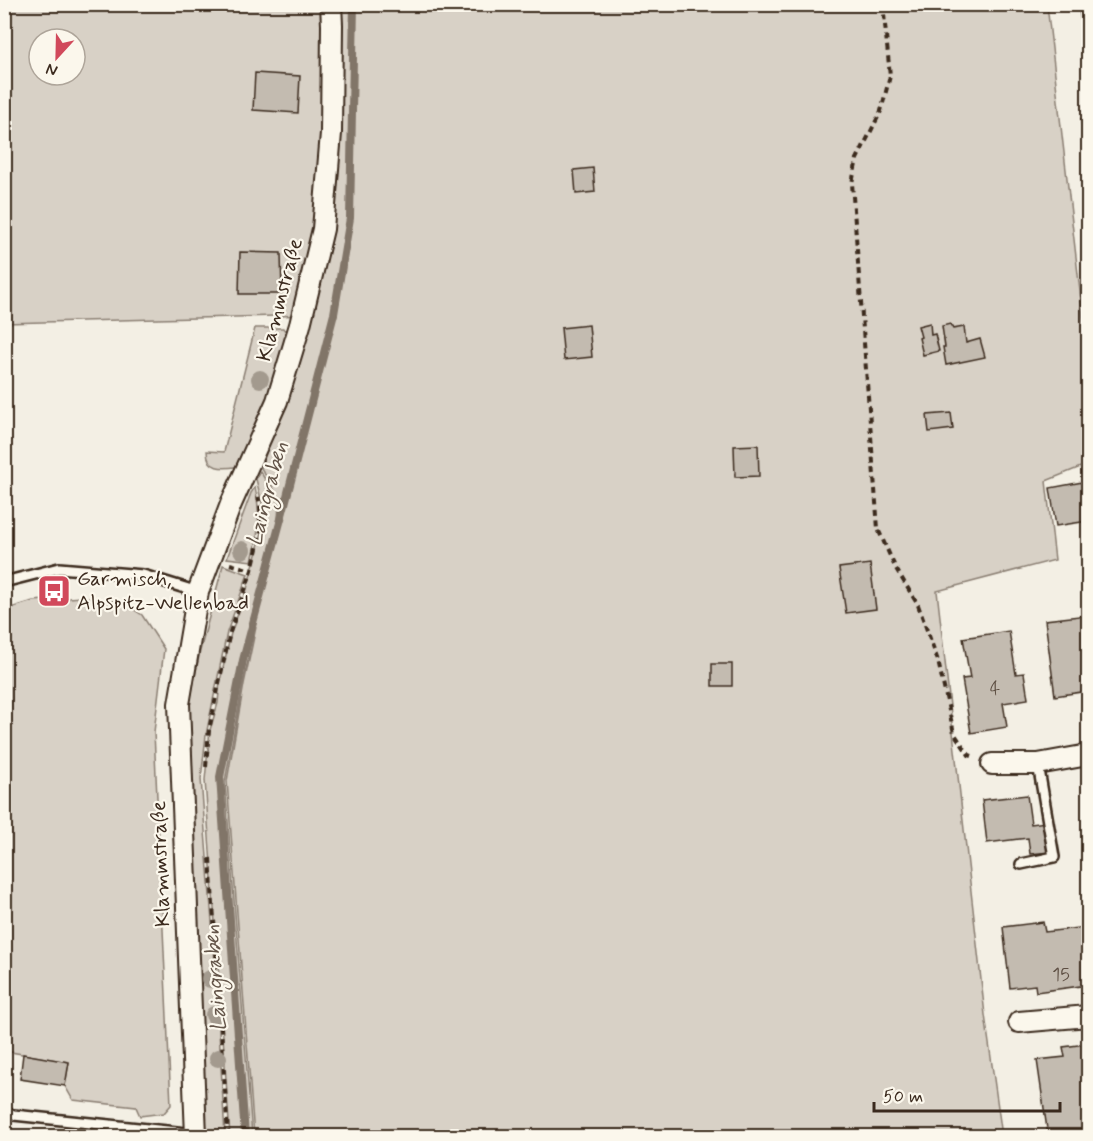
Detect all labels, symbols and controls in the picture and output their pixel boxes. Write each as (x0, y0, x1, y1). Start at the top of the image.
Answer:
north arrow (27, 27, 87, 87)
text: N (43, 58, 61, 81)
street label: Klammstraße (250, 235, 310, 365)
water label: Laingraben (241, 439, 297, 550)
place label: Garmisch, Alpspitz-Wellenbad (77, 565, 249, 617)
bus stop icon: Garmisch, Alpspitz-Wellenbad (36, 573, 72, 609)
house number: 4 (990, 677, 1000, 701)
street label: Klammstraße (145, 800, 177, 928)
water label: Laingraben (198, 923, 236, 1032)
house number: 15 (1052, 963, 1070, 987)
scale bar (874, 1075, 1060, 1113)
text: 50 m (883, 1085, 923, 1109)

